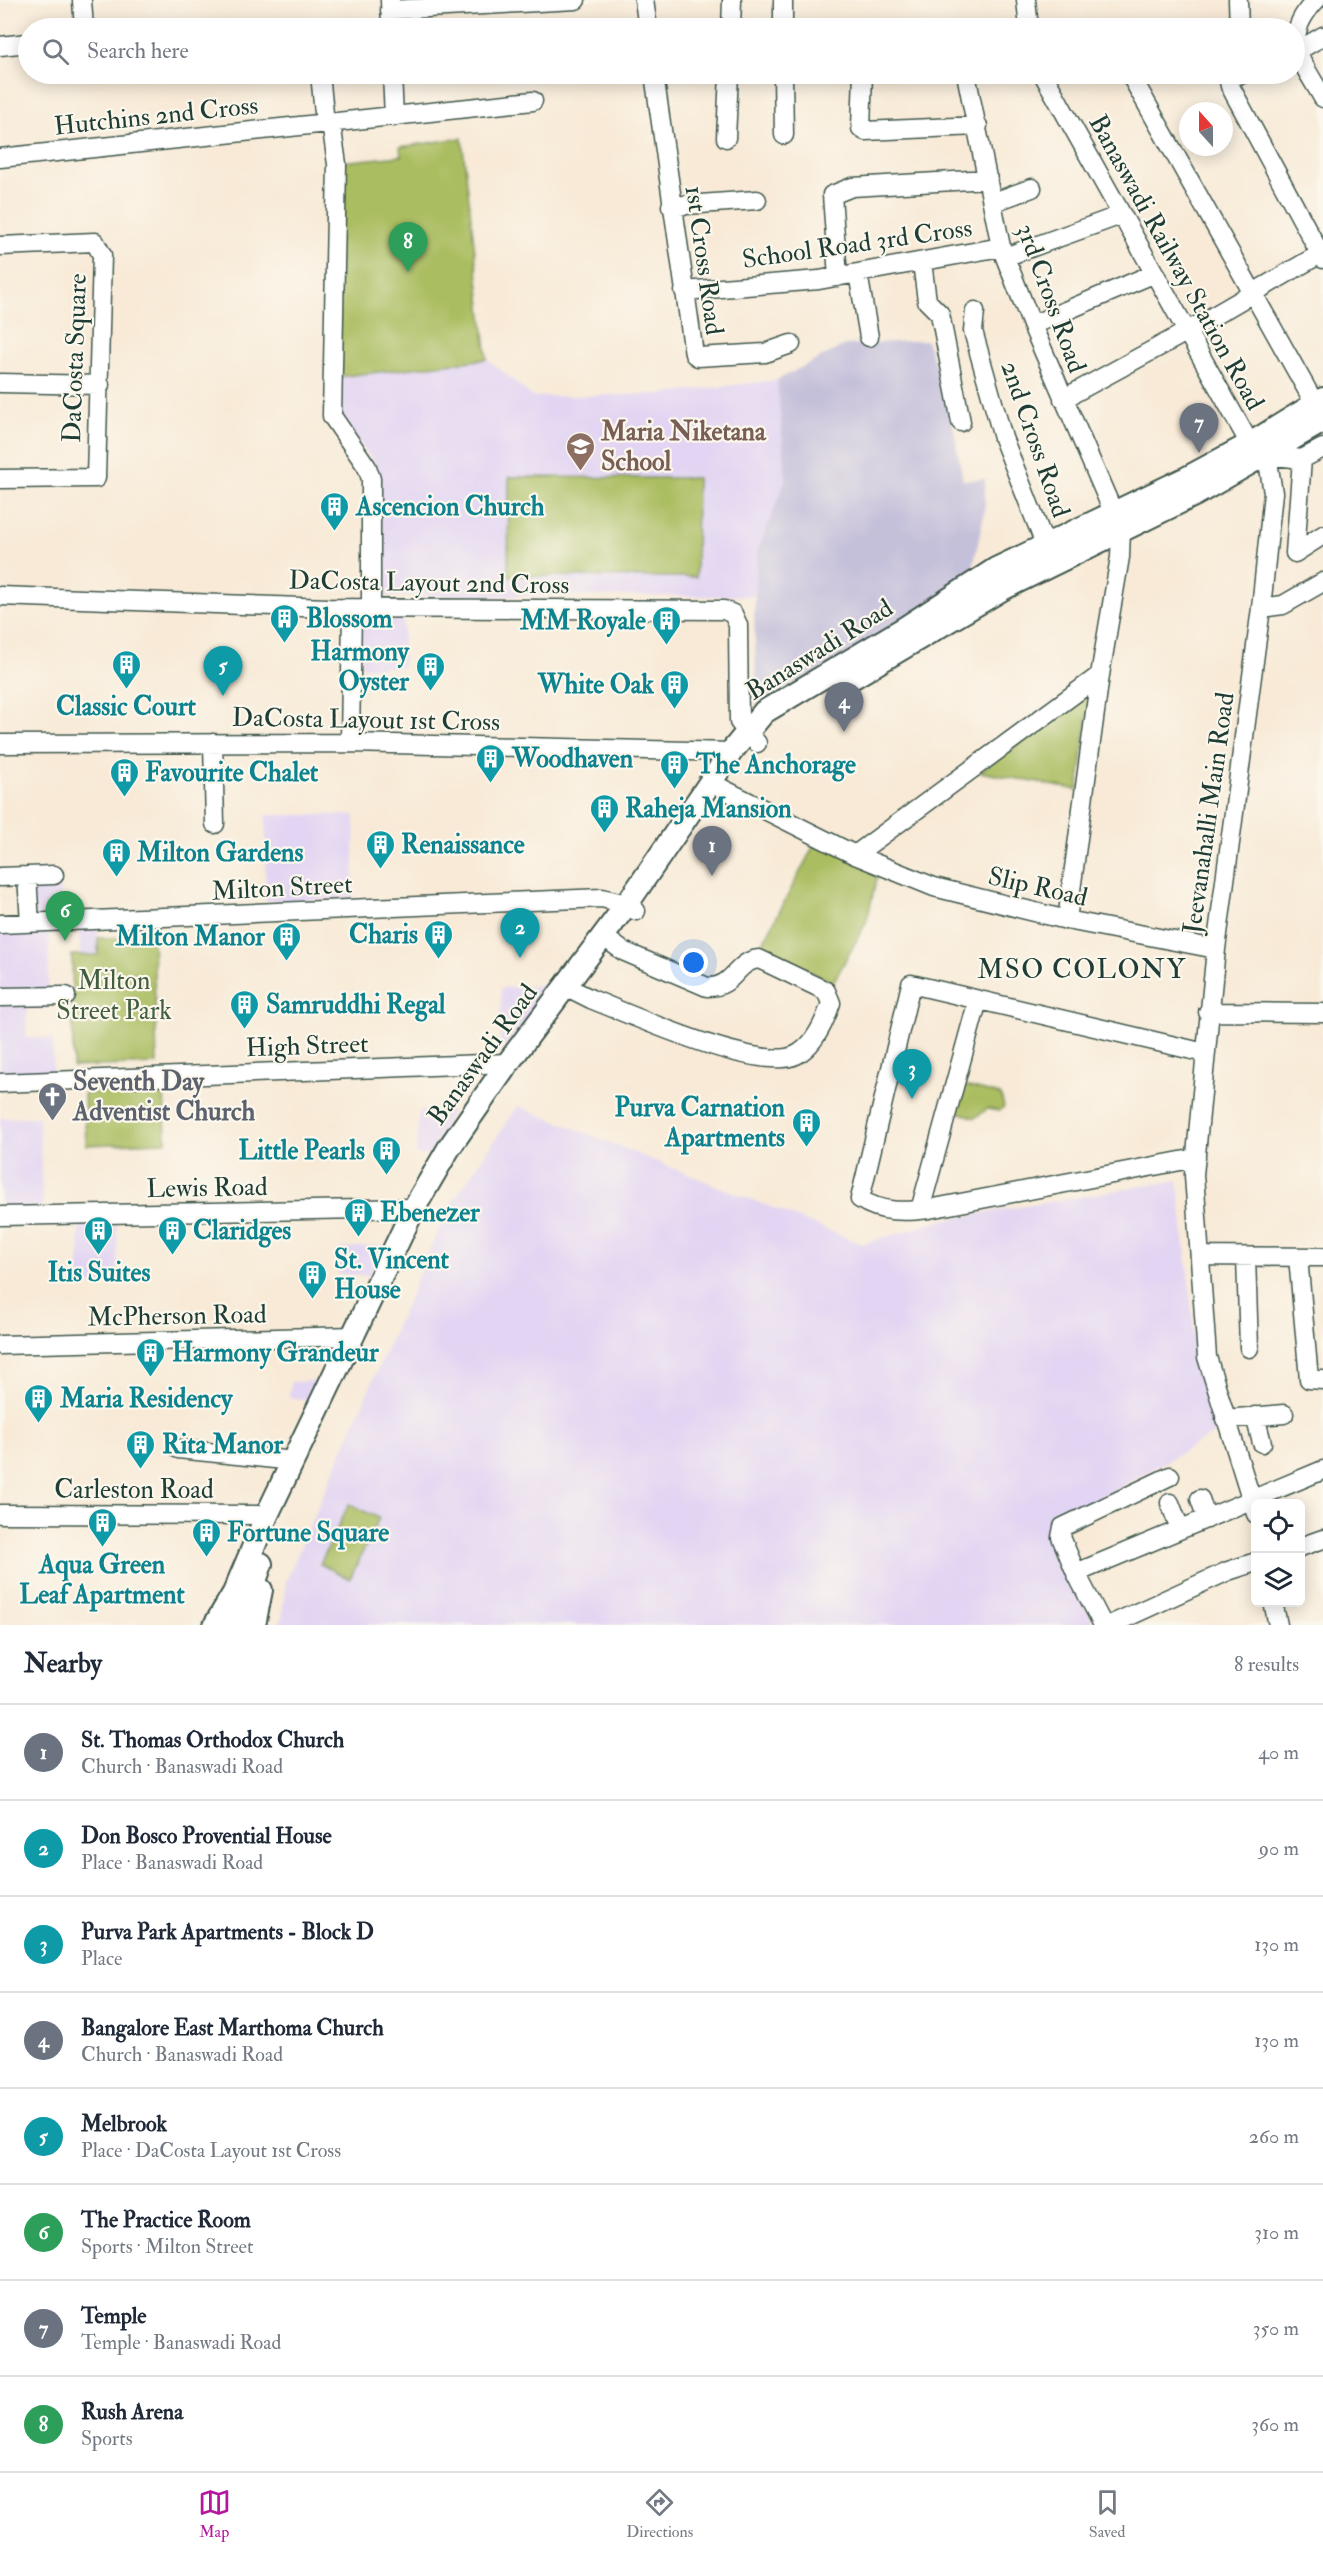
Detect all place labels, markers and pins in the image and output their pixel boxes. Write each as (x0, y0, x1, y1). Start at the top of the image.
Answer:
pin: 8 (388, 222, 428, 272)
pin: 7 (1180, 404, 1218, 453)
place label: Maria Niketana School (600, 416, 767, 478)
school or university icon: Maria Niketana School (564, 430, 596, 472)
building icon: Ascencion Church (319, 490, 351, 532)
place label: Ascencion Church (355, 491, 545, 523)
building icon: Blossom (269, 602, 301, 644)
place label: Blossom (306, 603, 393, 635)
building icon: MM Royale (651, 604, 683, 646)
place label: MM Royale (519, 605, 646, 638)
place label: Harmony Oyster (310, 636, 411, 699)
pin: 5 (204, 646, 242, 696)
building icon: Classic Court (110, 648, 142, 690)
building icon: Harmony Oyster (414, 650, 446, 692)
building icon: White Oak (659, 668, 691, 710)
place label: White Oak (537, 669, 655, 701)
pin: 4 (824, 682, 864, 732)
place label: Classic Court (56, 691, 197, 723)
building icon: Woodhaven (475, 742, 507, 784)
place label: Woodhaven (511, 743, 634, 775)
building icon: The Anchorage (659, 748, 691, 790)
place label: The Anchorage (695, 749, 856, 782)
building icon: Favourite Chalet (108, 756, 140, 798)
place label: Favourite Chalet (145, 757, 319, 789)
building icon: Raheja Mansion (588, 792, 620, 834)
place label: Raheja Mansion (625, 793, 792, 825)
pin: 1 (692, 826, 732, 876)
building icon: Renaissance (364, 828, 396, 870)
place label: Renaissance (401, 829, 525, 861)
building icon: Milton Gardens (100, 836, 132, 878)
place label: Milton Gardens (136, 837, 303, 869)
pin: 6 (46, 892, 84, 941)
pin: 2 (500, 908, 540, 958)
building icon: Charis (423, 918, 455, 960)
place label: Charis (349, 919, 418, 951)
building icon: Milton Manor (270, 920, 302, 962)
place label: Milton Manor (114, 921, 265, 953)
building icon: Samruddhi Regal (229, 988, 261, 1030)
place label: Samruddhi Regal (266, 989, 446, 1022)
pin: 3 (892, 1050, 932, 1099)
place label: Seventh Day Adventist Church (72, 1066, 256, 1128)
church icon: Seventh Day Adventist Church (36, 1080, 68, 1122)
place label: Purva Carnation Apartments (615, 1092, 786, 1155)
building icon: Purva Carnation Apartments (790, 1106, 822, 1148)
building icon: Little Pearls (370, 1134, 402, 1176)
place label: Little Pearls (238, 1135, 365, 1167)
building icon: Ebenezer (343, 1196, 375, 1238)
place label: Ebenezer (380, 1197, 480, 1229)
building icon: Itis Suites (83, 1214, 115, 1256)
building icon: Claridges (156, 1214, 188, 1256)
place label: Claridges (193, 1215, 291, 1248)
place label: St. Vincent House (334, 1244, 450, 1306)
place label: Itis Suites (48, 1257, 150, 1289)
building icon: St. Vincent House (297, 1258, 329, 1300)
building icon: Harmony Grandeur (135, 1336, 167, 1378)
place label: Harmony Grandeur (172, 1337, 379, 1370)
building icon: Maria Residency (23, 1382, 55, 1424)
place label: Maria Residency (59, 1383, 234, 1416)
building icon: Rita Manor (125, 1428, 157, 1470)
place label: Rita Manor (162, 1429, 283, 1461)
building icon: Aqua Green Leaf Apartment (86, 1506, 118, 1548)
building icon: Fortune Square (190, 1516, 222, 1558)
place label: Fortune Square (227, 1517, 389, 1550)
place label: Aqua Green Leaf Apartment (19, 1549, 185, 1612)

